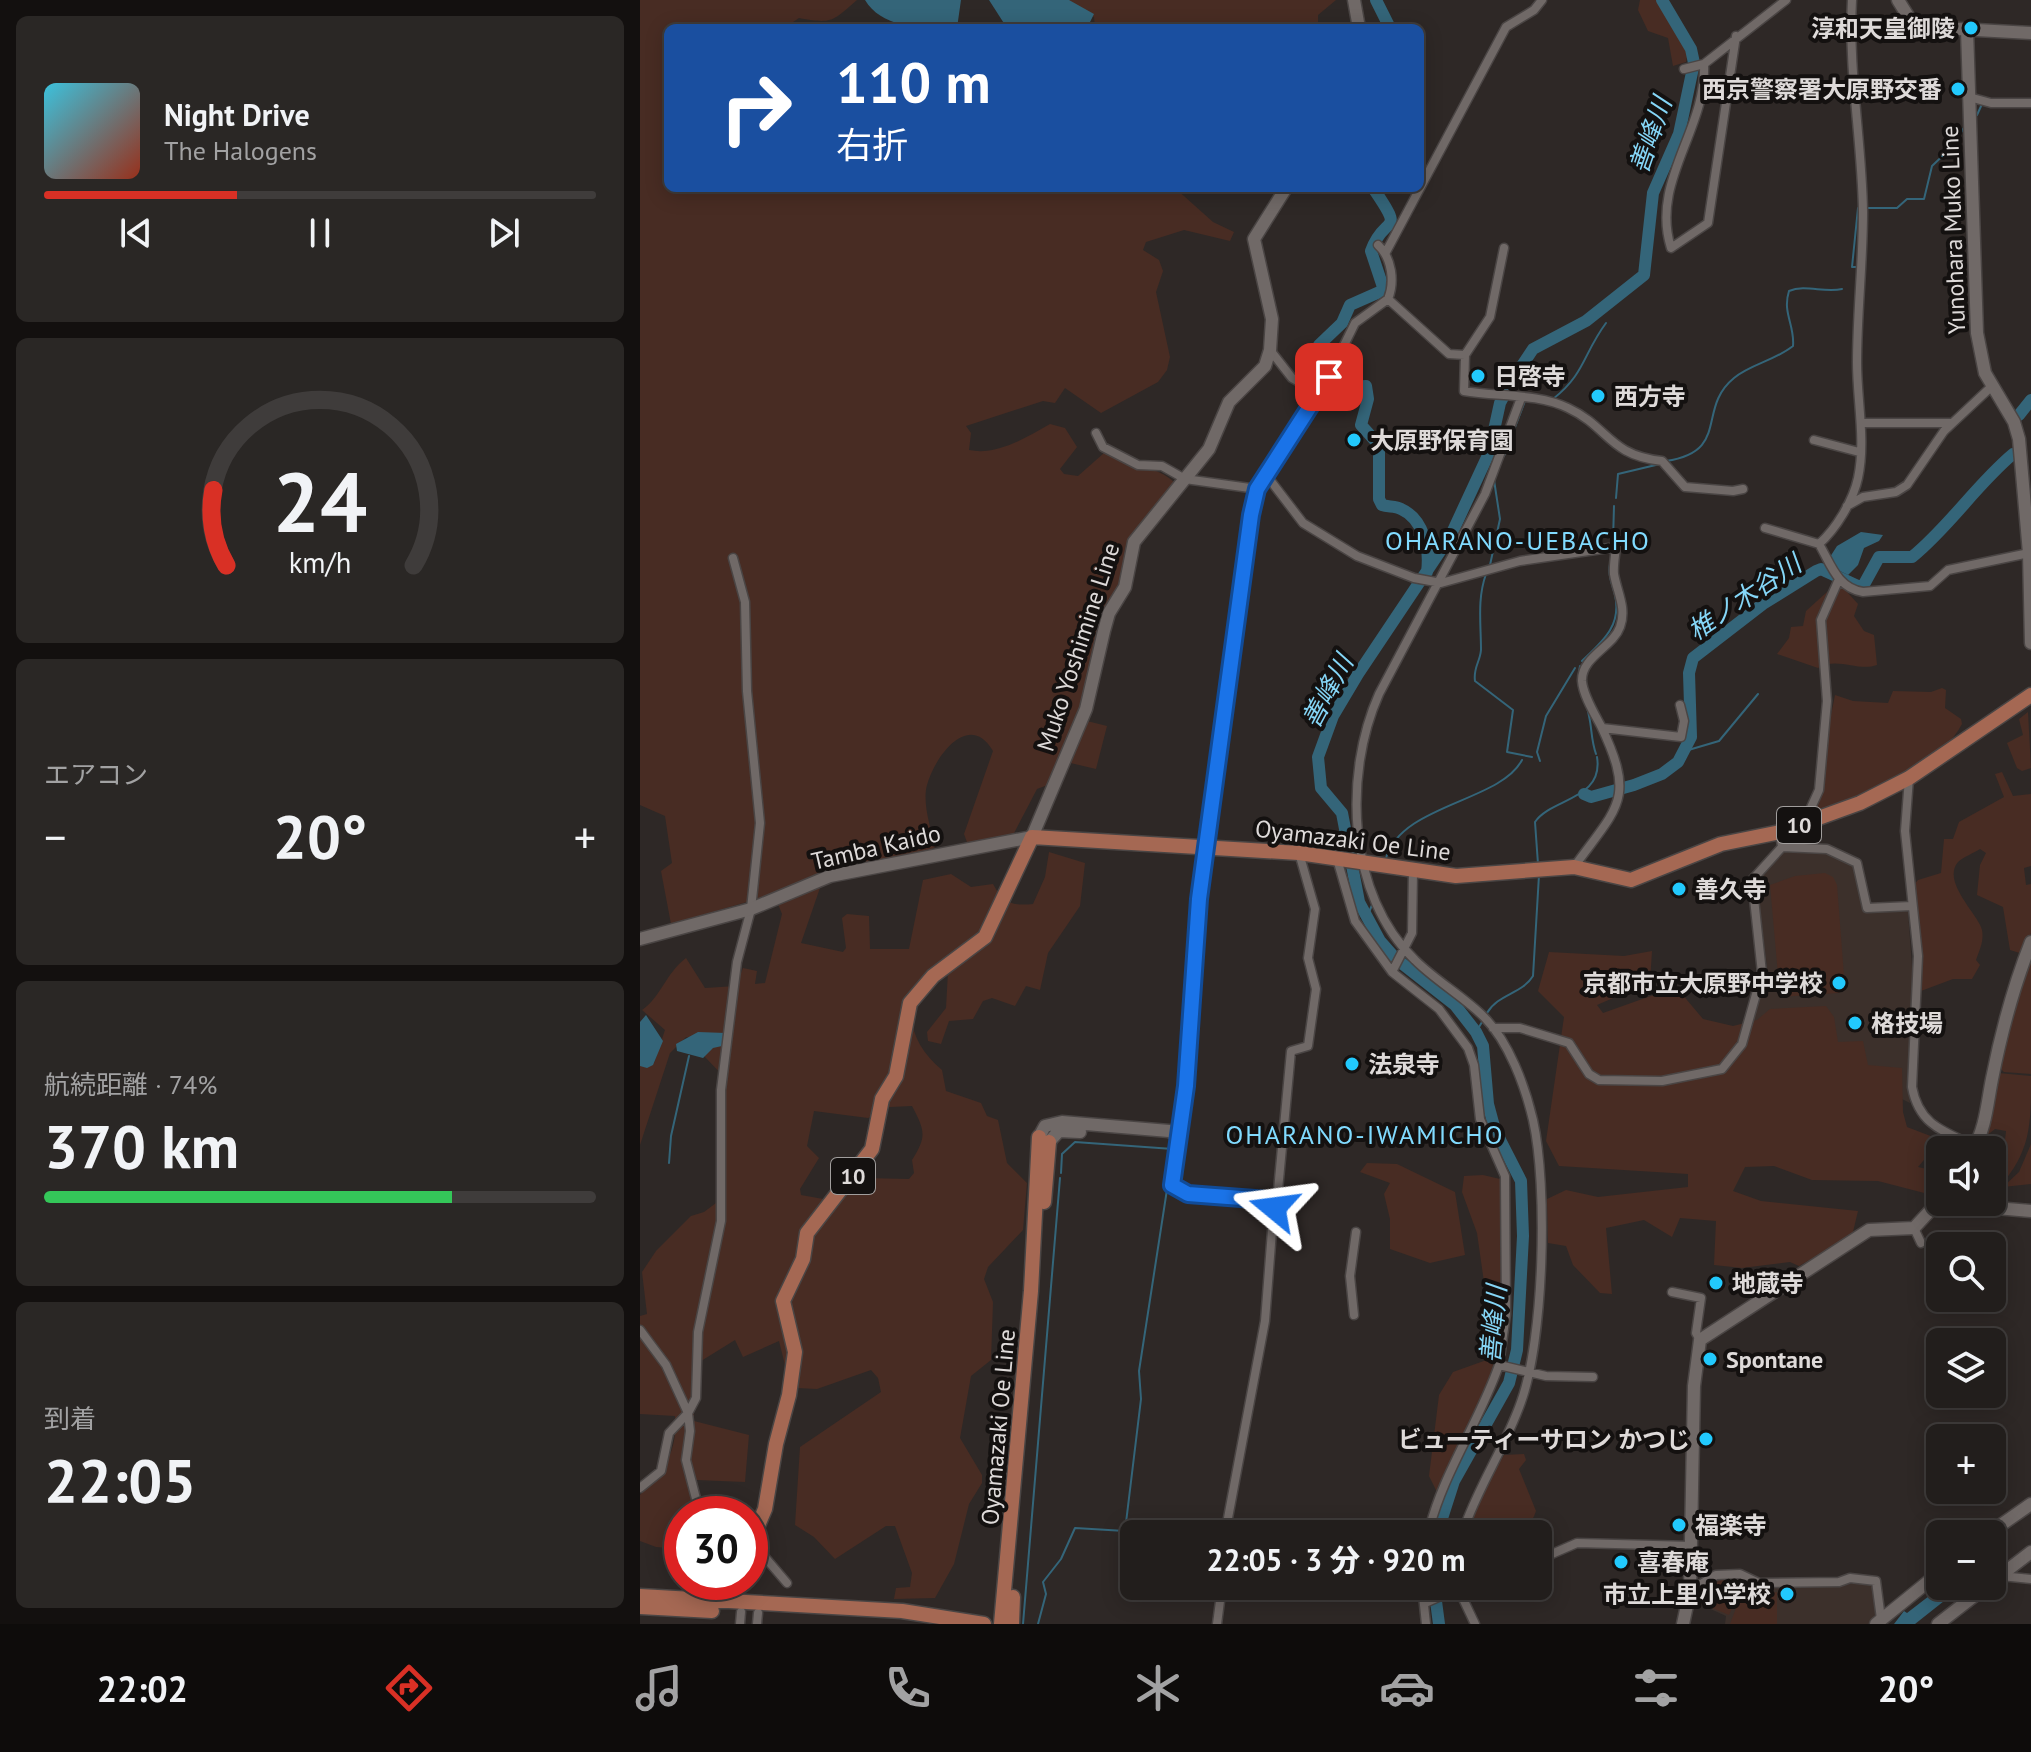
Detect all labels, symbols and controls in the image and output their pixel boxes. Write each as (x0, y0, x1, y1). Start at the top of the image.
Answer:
place label: 淳和天皇御陵 (1811, 13, 1955, 44)
marker: 淳和天皇御陵 (1962, 19, 1980, 37)
text: 110 m (836, 46, 991, 118)
icon: right (704, 56, 808, 160)
place label: 西京警察署大原野交番 (1702, 74, 1942, 105)
marker: 西京警察署大原野交番 (1949, 80, 1967, 98)
water label: 善峰川 (1622, 90, 1679, 177)
text: Night Drive (164, 95, 310, 134)
text: 右折 (836, 121, 908, 168)
street label: Yunohara Muko Line (1934, 125, 1972, 335)
text: The Halogens (164, 134, 317, 167)
icon: previous (114, 211, 158, 255)
icon: pause (298, 211, 342, 255)
icon: next (482, 211, 526, 255)
pin (1295, 343, 1363, 411)
icon: arrive (1307, 355, 1351, 399)
place label: 日啓寺 (1494, 361, 1566, 392)
marker: 日啓寺 (1469, 367, 1487, 385)
place label: 西方寺 (1614, 381, 1686, 412)
marker: 西方寺 (1589, 387, 1607, 405)
place label: 大原野保育園 (1370, 425, 1514, 456)
marker: 大原野保育園 (1345, 431, 1363, 449)
text: 24 (273, 447, 367, 555)
district label: OHARANO-UEBACHO (1385, 524, 1651, 557)
street label: Muko Yoshimine Line (1030, 539, 1126, 755)
text: km/h (289, 545, 351, 582)
water label: 椎ノ木谷川 (1681, 545, 1810, 647)
water label: 善峰川 (1294, 646, 1361, 733)
text: エアコン (44, 758, 148, 791)
text: 20° (273, 797, 367, 875)
road number: 10 (1777, 807, 1821, 843)
text: − (44, 808, 66, 865)
text: + (574, 808, 596, 865)
street label: Oyamazaki Oe Line (1254, 813, 1452, 867)
street label: Tamba Kaido (808, 817, 944, 877)
place label: 善久寺 (1695, 874, 1767, 905)
marker: 善久寺 (1670, 880, 1688, 898)
place label: 京都市立大原野中学校 (1583, 968, 1823, 999)
marker: 京都市立大原野中学校 (1830, 974, 1848, 992)
place label: 格技場 (1871, 1008, 1943, 1039)
marker: 格技場 (1846, 1014, 1864, 1032)
place label: 法泉寺 (1368, 1049, 1440, 1080)
marker: 法泉寺 (1343, 1055, 1361, 1073)
text: 航続距離 · 74% (44, 1068, 217, 1101)
text: 370 km (44, 1107, 239, 1185)
district label: OHARANO-IWAMICHO (1226, 1118, 1504, 1151)
map controls (1926, 1136, 2006, 1600)
button: sound (1926, 1136, 2006, 1216)
road number: 10 (831, 1158, 875, 1194)
position arrow (1232, 1166, 1316, 1250)
button: search (1926, 1232, 2006, 1312)
place label: 地蔵寺 (1732, 1268, 1804, 1299)
marker: 地蔵寺 (1707, 1274, 1725, 1292)
water label: 善峰川 (1473, 1281, 1513, 1364)
street label: Oyamazaki Oe Line (974, 1328, 1022, 1526)
button: layers (1926, 1328, 2006, 1408)
place label: Spontane (1726, 1344, 1823, 1375)
marker: Spontane (1701, 1350, 1719, 1368)
text: 到着 (44, 1402, 96, 1435)
place label: ビューティーサロン かつじ (1398, 1424, 1690, 1455)
button: + (1926, 1424, 2006, 1504)
marker: ビューティーサロン かつじ (1697, 1430, 1715, 1448)
text: 22:05 (44, 1441, 196, 1519)
speed limit sign: 30 (664, 1496, 768, 1600)
place label: 福楽寺 (1695, 1510, 1767, 1541)
marker: 福楽寺 (1670, 1516, 1688, 1534)
button: − (1926, 1520, 2006, 1600)
text: 22:05 · 3 分 · 920 m (1206, 1540, 1466, 1579)
place label: 喜春庵 (1637, 1547, 1709, 1578)
marker: 喜春庵 (1612, 1553, 1630, 1571)
place label: 市立上里小学校 (1603, 1579, 1771, 1610)
marker: 市立上里小学校 (1778, 1585, 1796, 1603)
icon: directions (381, 1660, 437, 1716)
icon: music (631, 1660, 687, 1716)
icon: phone (880, 1660, 936, 1716)
icon: climate (1130, 1660, 1186, 1716)
icon: car (1379, 1660, 1435, 1716)
icon: filters (1628, 1660, 1684, 1716)
text: 22:02 (97, 1665, 188, 1712)
text: 20° (1878, 1665, 1934, 1712)

